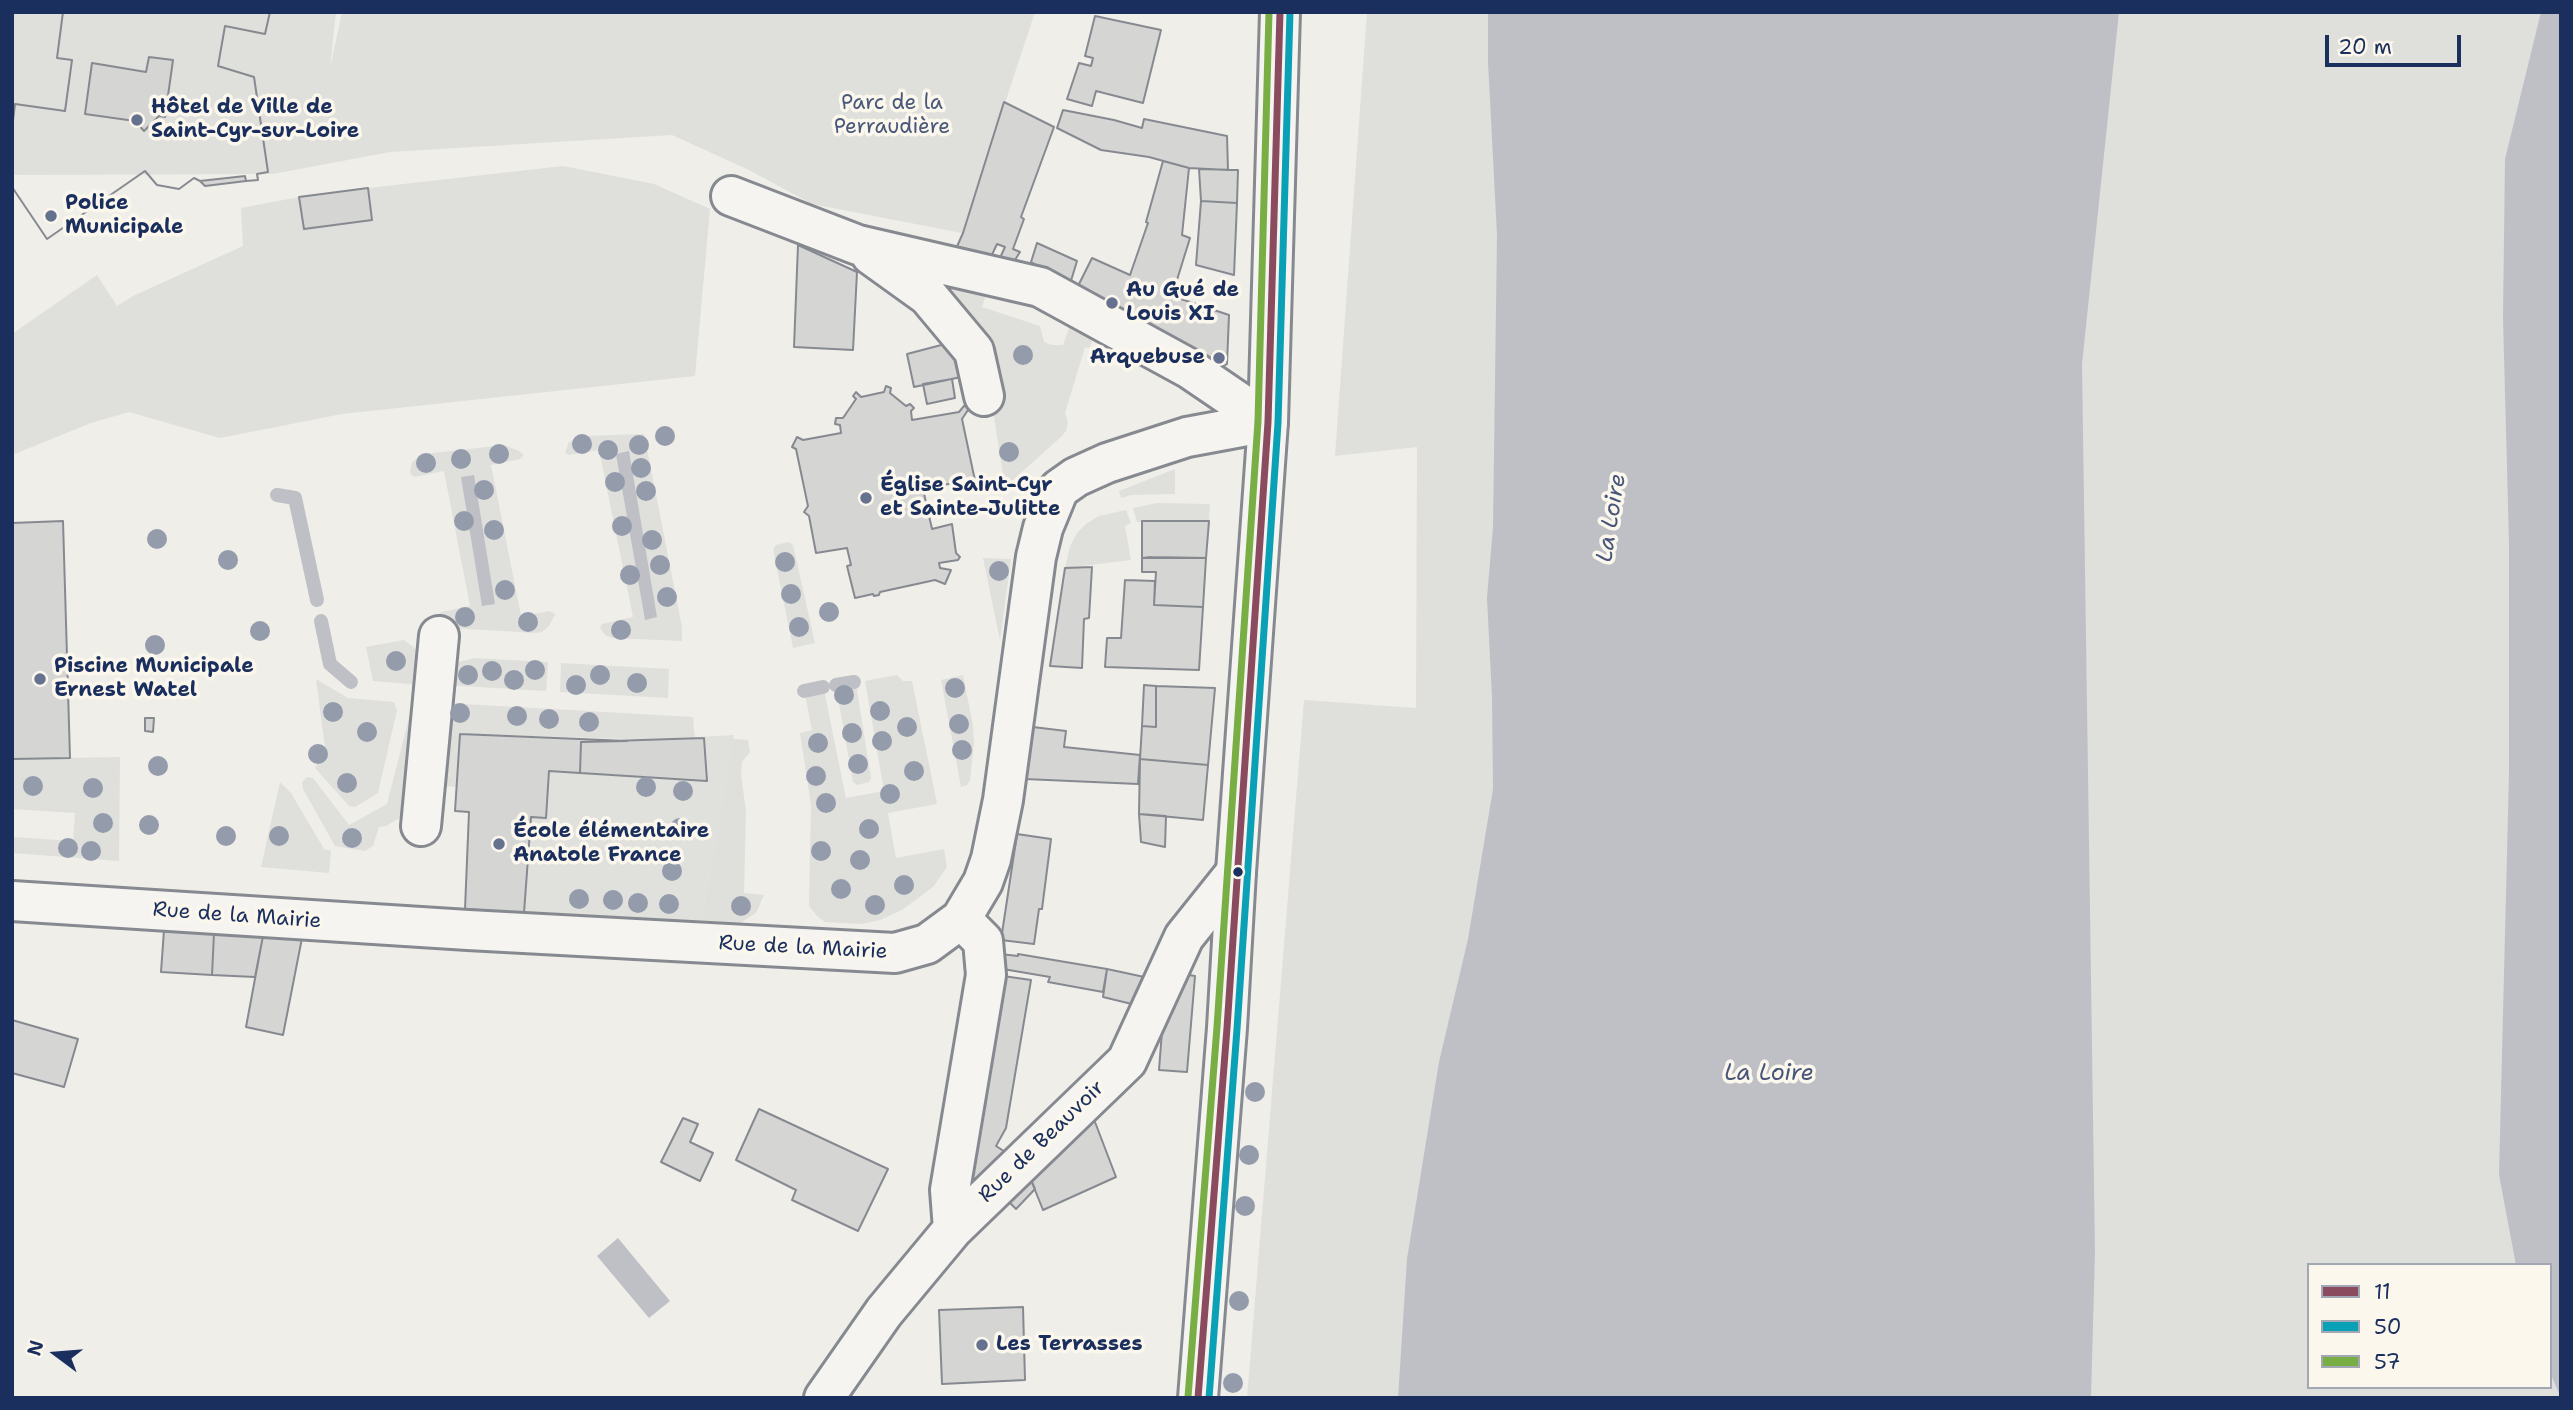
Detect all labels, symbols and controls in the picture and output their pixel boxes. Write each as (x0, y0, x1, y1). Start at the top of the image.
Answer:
scale bar (2328, 21, 2464, 65)
text: 20 m (2338, 33, 2392, 61)
park label: Parc de la Perraudière (834, 91, 950, 141)
place label: Hôtel de Ville de Saint-Cyr-sur-Loire (151, 95, 359, 145)
marker: Hôtel de Ville de Saint-Cyr-sur-Loire (129, 112, 145, 128)
place label: Police Municipale (65, 191, 184, 241)
marker: Police Municipale (43, 208, 59, 224)
place label: Au Gué de Louis XI (1126, 278, 1239, 328)
marker: Au Gué de Louis XI (1104, 295, 1120, 311)
place label: Arquebuse (1090, 345, 1205, 371)
marker: Arquebuse (1211, 350, 1227, 366)
water label: La Loire (1591, 472, 1633, 564)
place label: Église Saint-Cyr et Sainte-Julitte (880, 473, 1061, 523)
marker: Église Saint-Cyr et Sainte-Julitte (858, 490, 874, 506)
place label: Piscine Municipale Ernest Watel (54, 654, 254, 704)
marker: Piscine Municipale Ernest Watel (32, 671, 48, 687)
place label: École élémentaire Anatole France (513, 819, 709, 869)
marker: École élémentaire Anatole France (491, 836, 507, 852)
unlabelled marker (1231, 865, 1245, 879)
street label: Rue de la Mairie (152, 898, 322, 934)
street label: Rue de la Mairie (718, 931, 888, 965)
water label: La Loire (1724, 1060, 1814, 1088)
street label: Rue de Beauvoir (974, 1076, 1110, 1208)
legend (2307, 1263, 2552, 1389)
text: 11 (2374, 1278, 2391, 1306)
text: 50 (2374, 1313, 2401, 1341)
north arrow (21, 1319, 91, 1389)
place label: Les Terrasses (996, 1332, 1143, 1358)
text: N (21, 1337, 49, 1359)
marker: Les Terrasses (974, 1337, 990, 1353)
text: 57 (2374, 1348, 2401, 1376)

